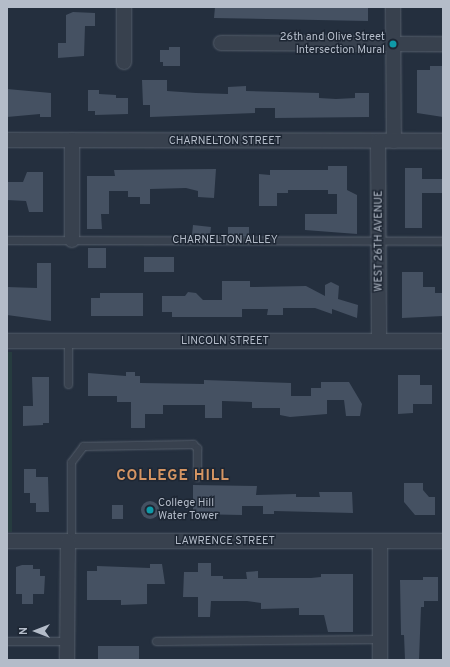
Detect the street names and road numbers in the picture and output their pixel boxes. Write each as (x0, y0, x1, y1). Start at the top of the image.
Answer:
street label: CHARNELTON STREET (169, 134, 281, 148)
street label: WEST 26TH AVENUE (372, 190, 386, 292)
street label: CHARNELTON ALLEY (172, 233, 278, 247)
street label: LINCOLN STREET (181, 334, 269, 348)
street label: LAWRENCE STREET (175, 534, 275, 548)

